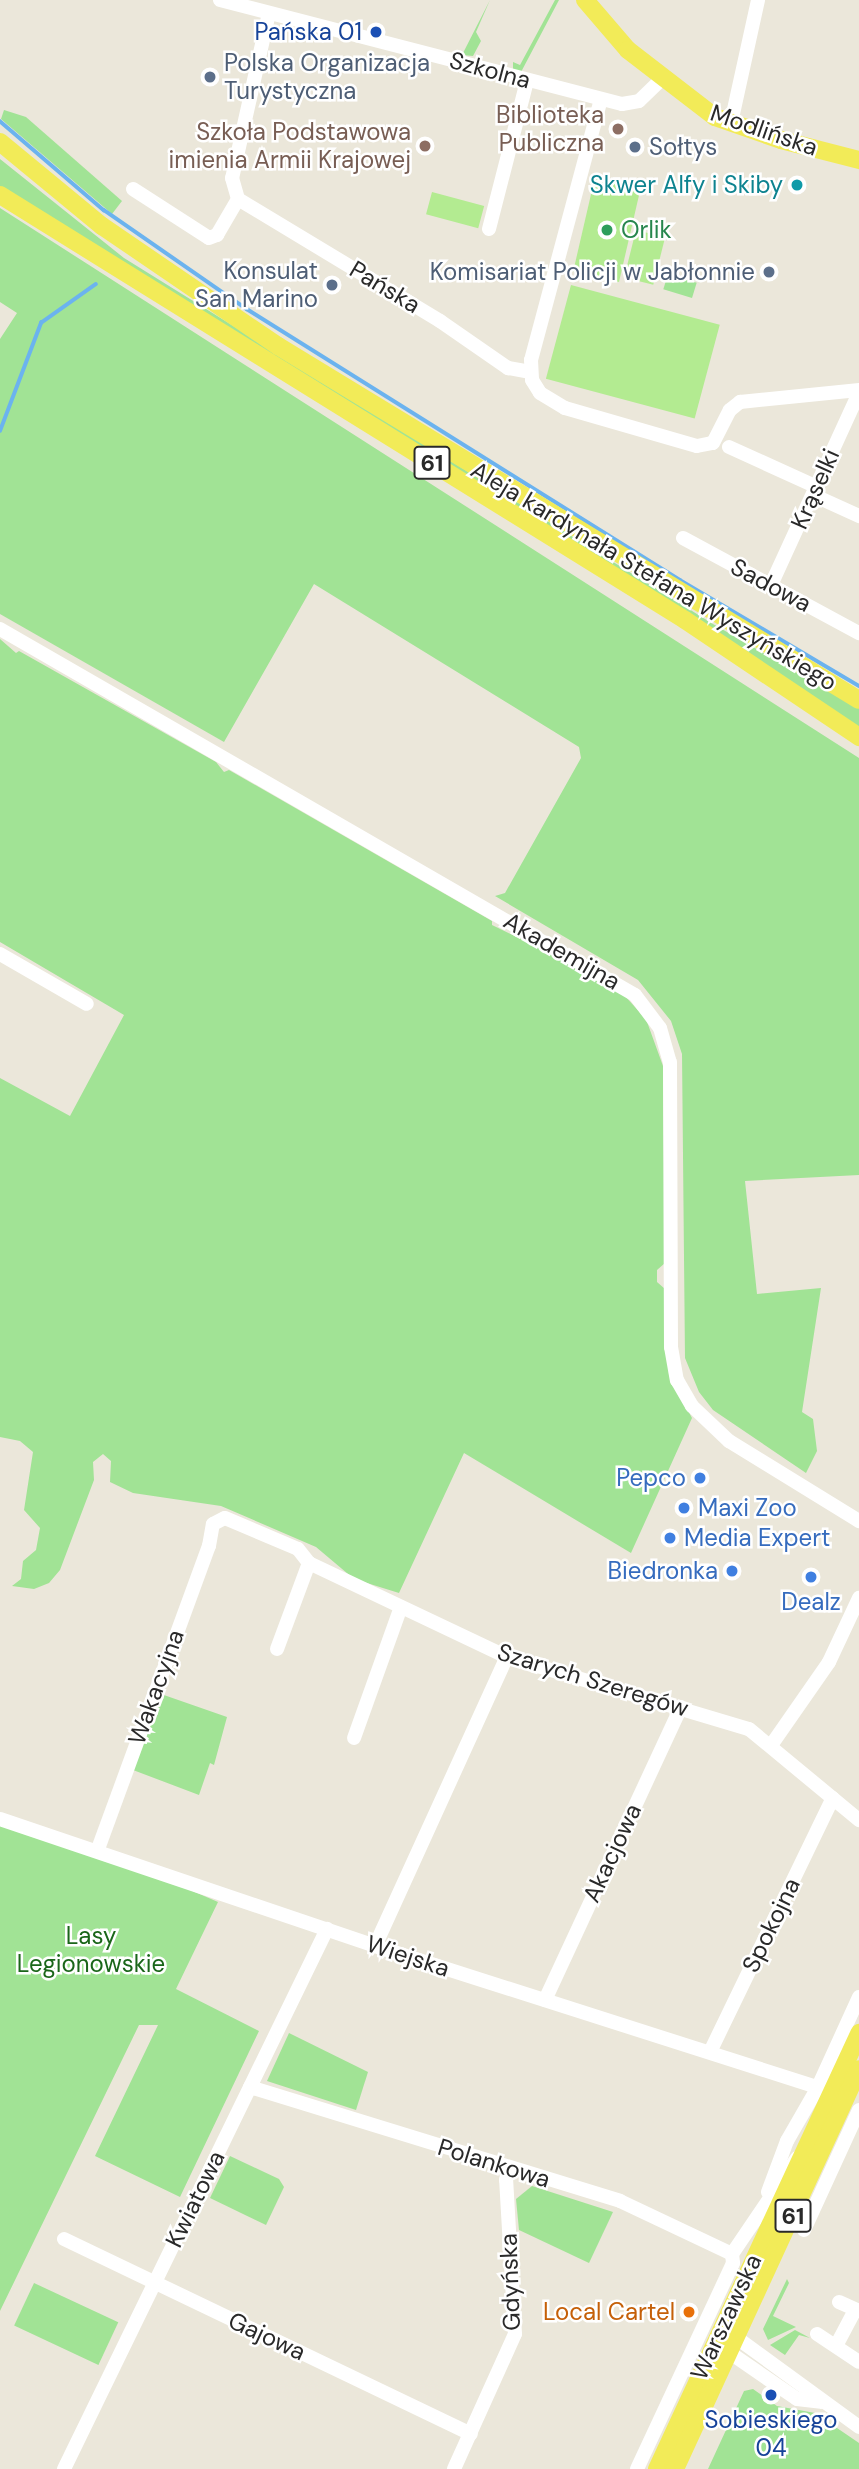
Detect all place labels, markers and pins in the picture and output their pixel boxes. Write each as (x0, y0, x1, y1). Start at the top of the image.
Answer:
place label: Pańska 01 (254, 18, 362, 46)
marker: Pańska 01 (368, 24, 384, 40)
place label: Polska Organizacja Turystyczna (224, 49, 430, 105)
marker: Polska Organizacja Turystyczna (202, 69, 218, 85)
place label: Biblioteka Publiczna (496, 101, 604, 157)
place label: Szkoła Podstawowa imienia Armii Krajowej (169, 118, 411, 174)
marker: Biblioteka Publiczna (610, 121, 626, 137)
place label: Sołtys (649, 133, 717, 161)
marker: Szkoła Podstawowa imienia Armii Krajowej (417, 138, 433, 154)
marker: Sołtys (627, 139, 643, 155)
place label: Skwer Alfy i Skiby (590, 171, 783, 199)
marker: Skwer Alfy i Skiby (789, 177, 805, 193)
place label: Orlik (621, 216, 672, 244)
marker: Orlik (599, 222, 615, 238)
place label: Konsulat San Marino (195, 257, 318, 313)
place label: Komisariat Policji w Jabłonnie (430, 258, 755, 286)
marker: Komisariat Policji w Jabłonnie (761, 264, 777, 280)
marker: Konsulat San Marino (324, 277, 340, 293)
place label: Pepco (616, 1464, 686, 1492)
marker: Pepco (692, 1470, 708, 1486)
place label: Maxi Zoo (698, 1494, 797, 1522)
marker: Maxi Zoo (676, 1500, 692, 1516)
place label: Media Expert (684, 1524, 830, 1552)
marker: Media Expert (662, 1530, 678, 1546)
place label: Biedronka (608, 1557, 718, 1585)
marker: Biedronka (724, 1563, 740, 1579)
marker: Dealz (803, 1569, 819, 1585)
place label: Dealz (781, 1588, 841, 1616)
place label: Local Cartel (543, 2298, 675, 2326)
marker: Local Cartel (681, 2304, 697, 2320)
marker: Sobieskiego 04 (763, 2387, 779, 2403)
place label: Sobieskiego 04 (704, 2406, 838, 2462)

